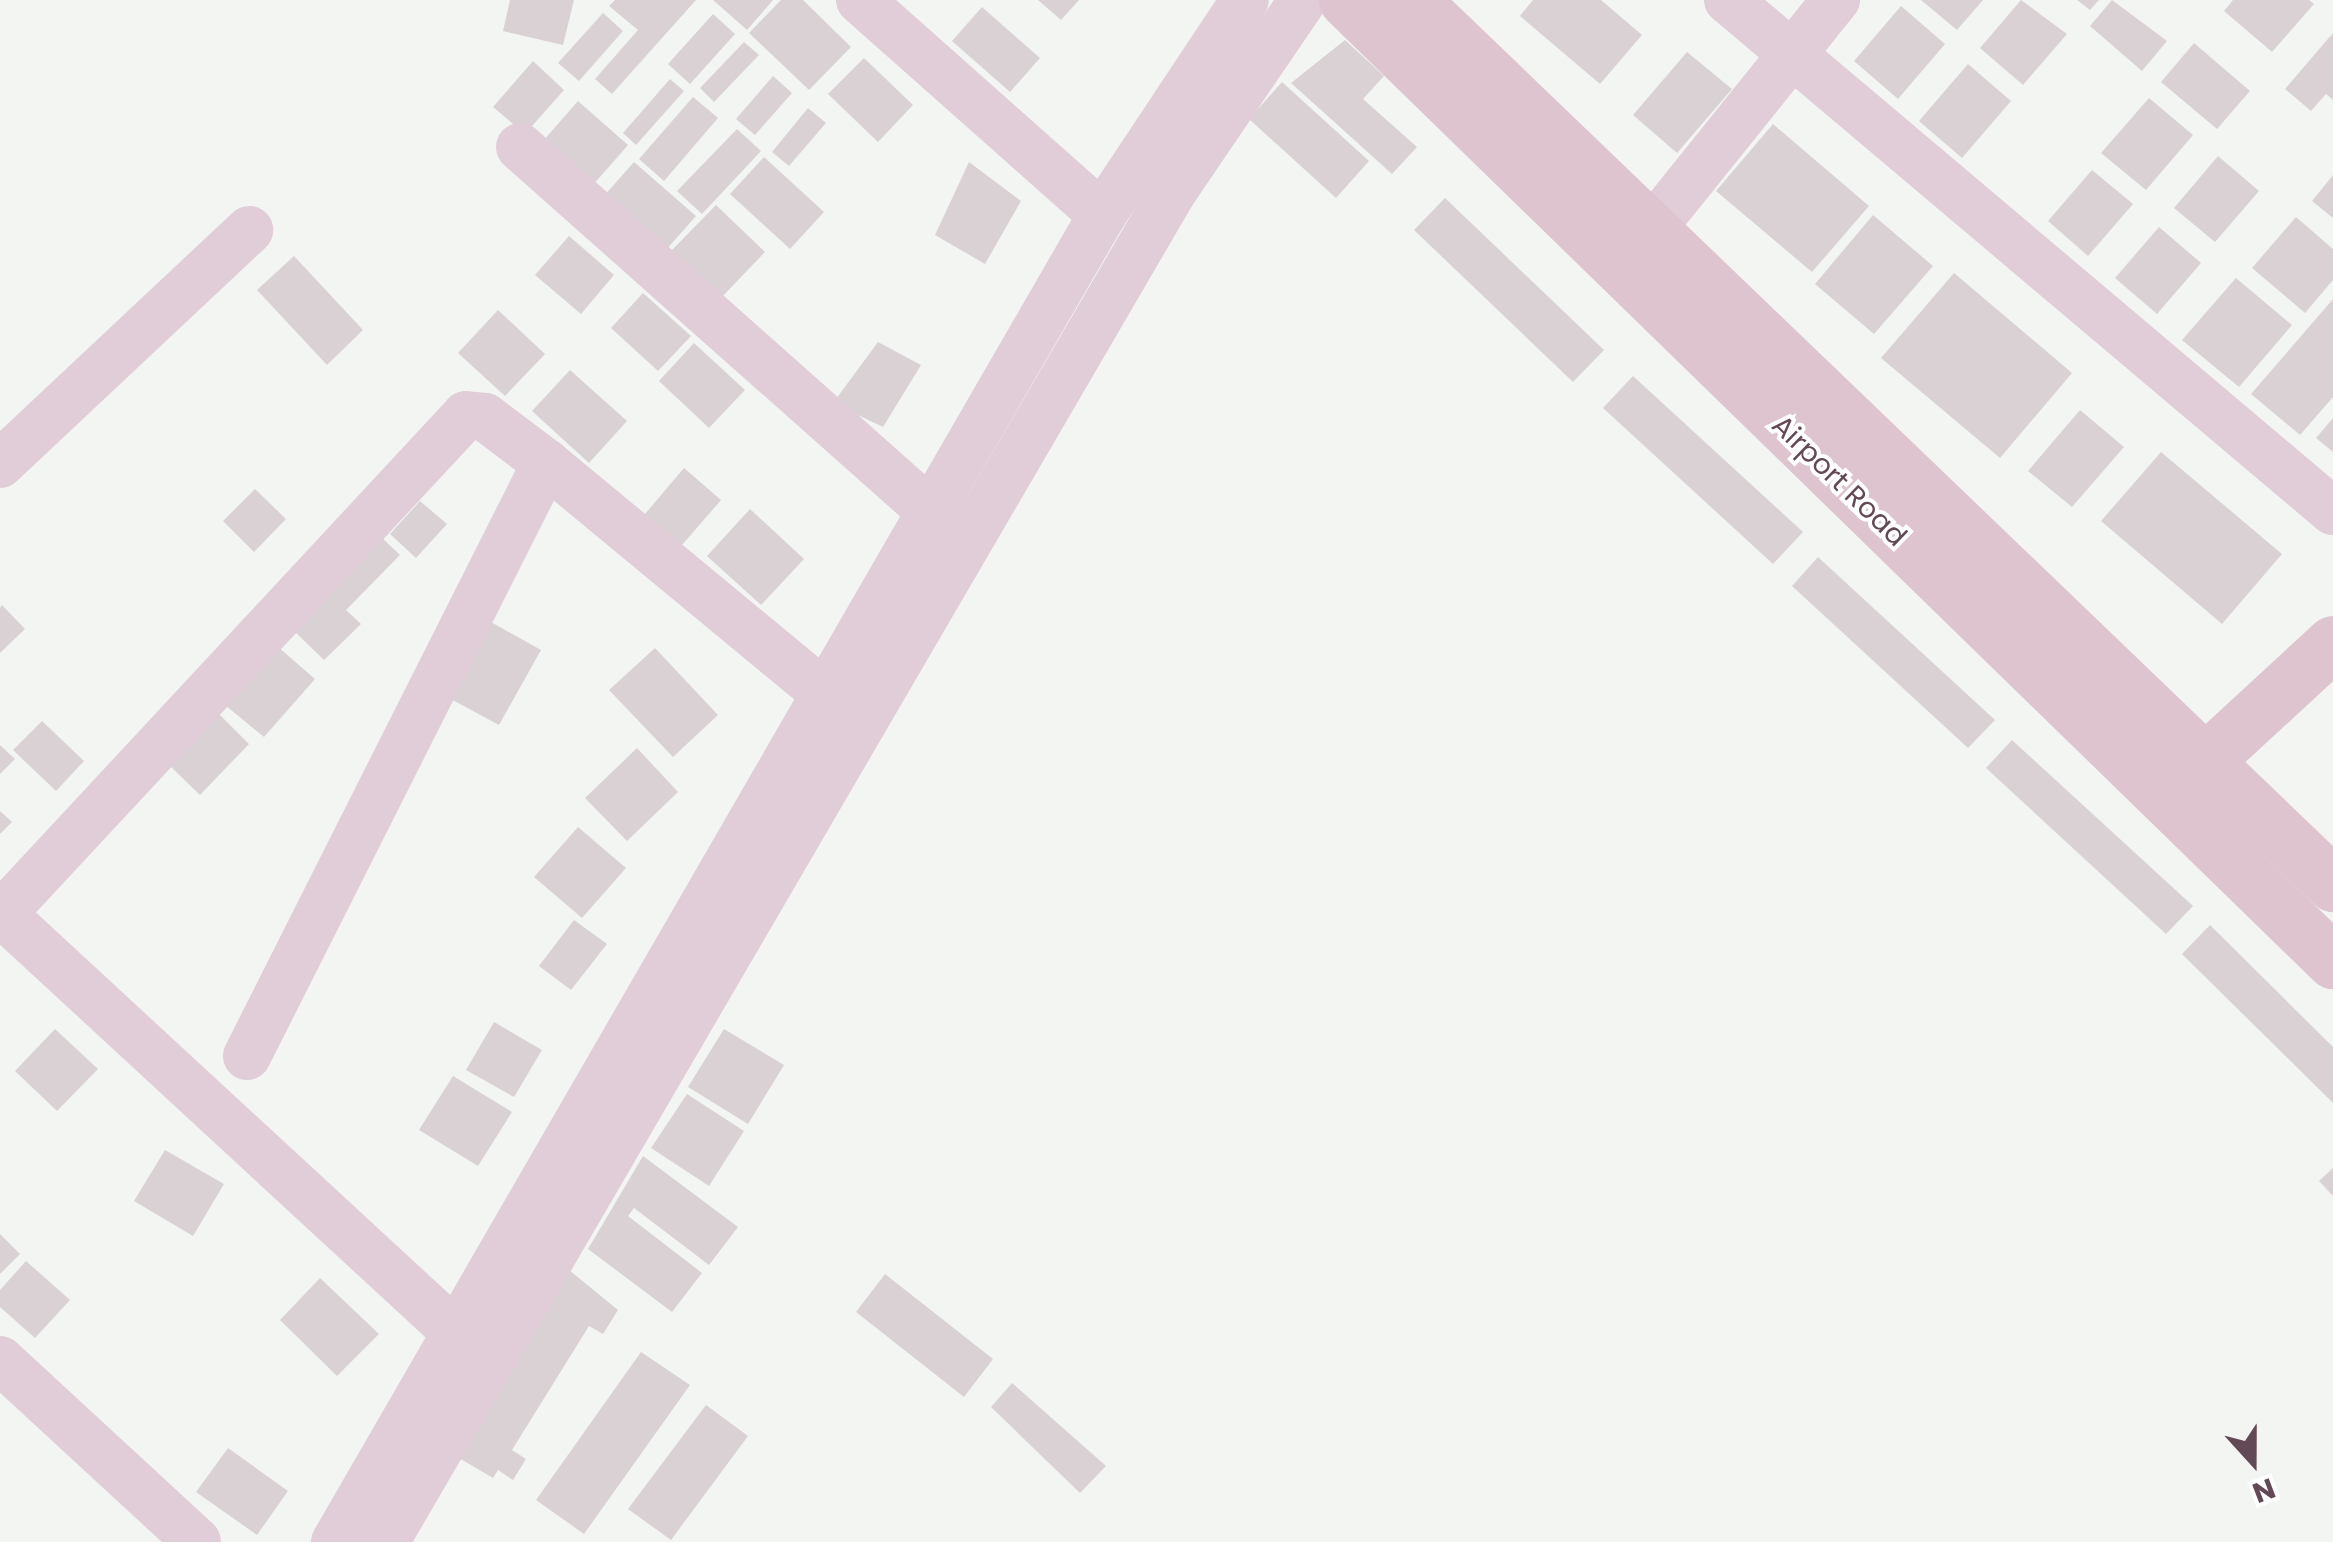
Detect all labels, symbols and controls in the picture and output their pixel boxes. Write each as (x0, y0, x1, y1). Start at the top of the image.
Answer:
street label: Airport Road (1765, 408, 1913, 554)
north arrow (2203, 1412, 2303, 1512)
text: N (2247, 1468, 2281, 1512)

